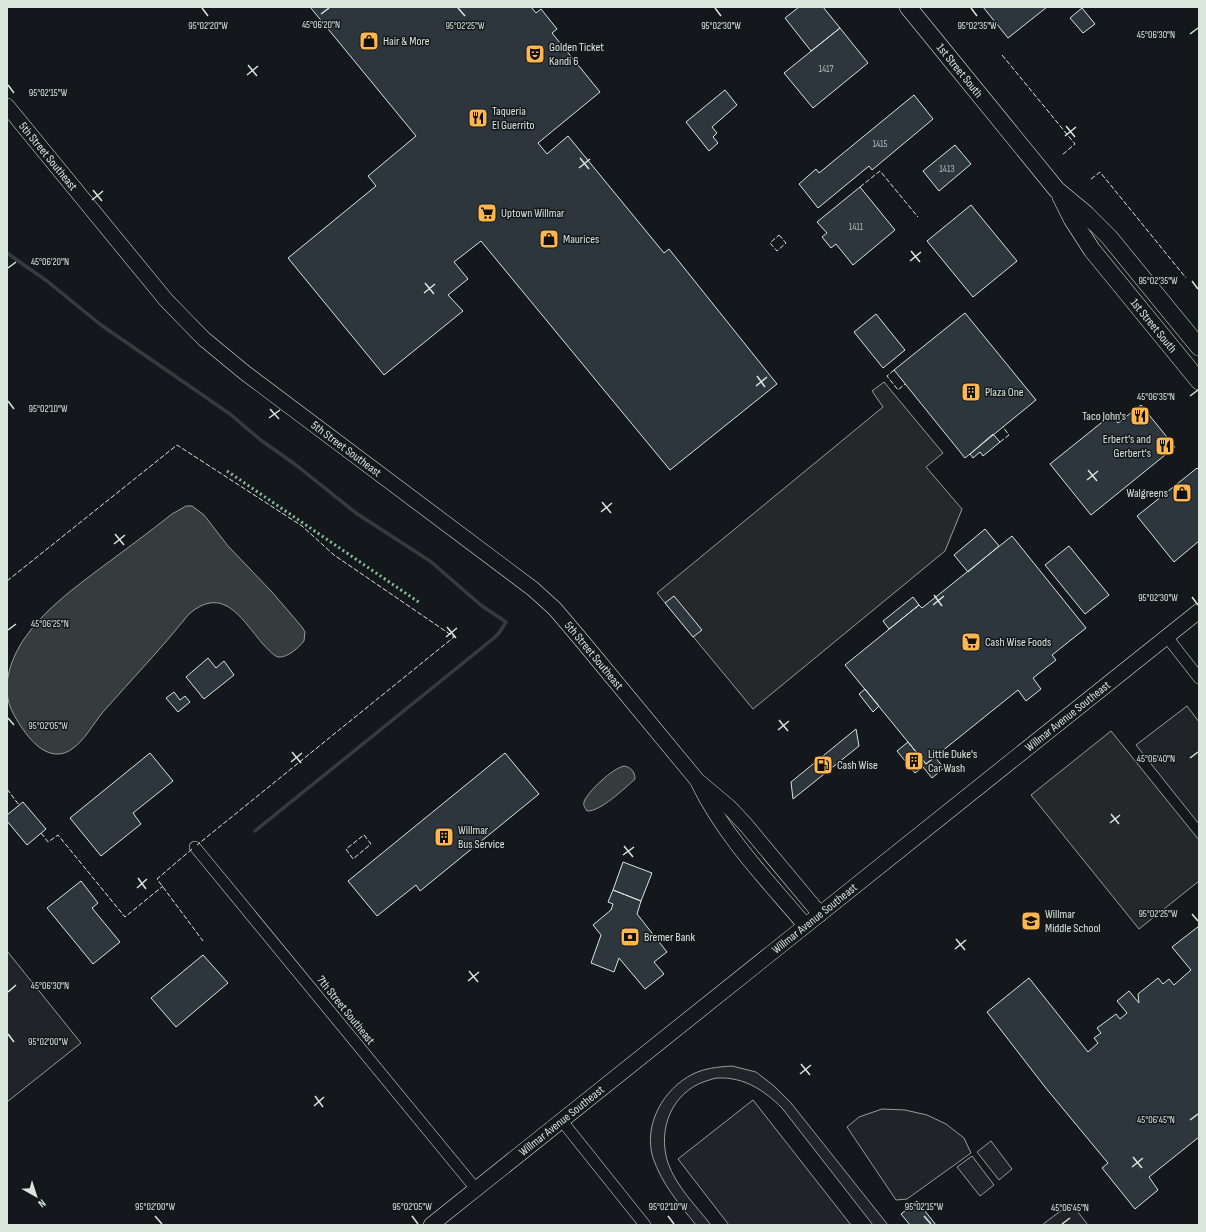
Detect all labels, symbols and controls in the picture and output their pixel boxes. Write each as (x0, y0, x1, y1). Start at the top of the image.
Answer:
text: 45°06'20"N (302, 19, 340, 31)
text: 95°02'20"W (188, 20, 228, 32)
text: 95°02'25"W (445, 20, 485, 32)
text: 95°02'30"W (701, 20, 741, 32)
text: 95°02'35"W (957, 20, 997, 32)
text: 45°06'30"N (1137, 29, 1175, 41)
shop icon: Hair & More (358, 30, 380, 52)
place label: Hair & More (383, 34, 430, 49)
place label: Golden Ticket Kandi 6 (549, 40, 604, 69)
street label: 1st Street South (933, 41, 986, 101)
theatre icon: Golden Ticket Kandi 6 (524, 43, 546, 65)
house number: 1417 (818, 63, 834, 75)
text: 95°02'15"W (29, 87, 68, 99)
place label: Taqueria El Guerrito (492, 104, 535, 133)
restaurant icon: Taqueria El Guerrito (467, 107, 489, 129)
street label: 5th Street Southeast (15, 119, 81, 194)
house number: 1415 (872, 138, 888, 150)
house number: 1413 (939, 163, 955, 175)
supermarket icon: Uptown Willmar (476, 202, 498, 224)
place label: Uptown Willmar (501, 206, 565, 221)
house number: 1411 (849, 221, 864, 233)
shop icon: Maurices (538, 228, 560, 250)
place label: Maurices (563, 232, 599, 247)
text: 45°06'20"N (31, 256, 69, 268)
text: 95°02'35"W (1138, 275, 1178, 287)
street label: 1st Street South (1127, 296, 1180, 356)
building icon: Plaza One (960, 381, 982, 403)
place label: Plaza One (985, 385, 1024, 400)
text: 45°06'35"N (1137, 391, 1175, 403)
text: 95°02'10"W (29, 403, 68, 415)
restaurant icon: Taco John's (1129, 405, 1151, 427)
place label: Taco John's (1082, 409, 1126, 424)
street label: 5th Street Southeast (308, 418, 384, 481)
place label: Erbert's and Gerbert's (1103, 432, 1151, 461)
restaurant icon: Erbert's and Gerbert's (1154, 435, 1176, 457)
shop icon: Walgreens (1171, 482, 1193, 504)
place label: Walgreens (1127, 486, 1168, 501)
text: 95°02'30"W (1138, 592, 1178, 604)
text: 45°06'25"N (31, 618, 69, 630)
street label: 5th Street Southeast (561, 619, 627, 693)
supermarket icon: Cash Wise Foods (960, 631, 982, 653)
place label: Cash Wise Foods (985, 635, 1051, 650)
street label: Willmar Avenue Southeast (1022, 678, 1114, 755)
text: 95°02'05"W (28, 720, 68, 732)
place label: Little Duke's Car Wash (928, 747, 977, 776)
building icon: Little Duke's Car Wash (903, 750, 925, 772)
text: 45°06'40"N (1137, 753, 1175, 765)
fuel station icon: Cash Wise (812, 754, 834, 776)
place label: Cash Wise (837, 758, 878, 773)
place label: Willmar Bus Service (458, 823, 505, 852)
building icon: Willmar Bus Service (433, 826, 455, 848)
street label: Willmar Avenue Southeast (769, 880, 861, 957)
place label: Willmar Middle School (1045, 907, 1101, 936)
text: 95°02'25"W (1138, 908, 1178, 920)
school or university icon: Willmar Middle School (1020, 910, 1042, 932)
bank icon: Bremer Bank (619, 926, 641, 948)
place label: Bremer Bank (644, 930, 695, 945)
street label: 7th Street Southeast (313, 973, 378, 1048)
text: 45°06'30"N (31, 980, 69, 992)
text: 95°02'00"W (28, 1036, 68, 1048)
street label: Willmar Avenue Southeast (516, 1082, 608, 1160)
text: 45°06'45"N (1137, 1114, 1175, 1126)
north arrow (16, 1176, 56, 1216)
text: N (36, 1196, 48, 1210)
text: 95°02'00"W (135, 1201, 175, 1213)
text: 95°02'05"W (392, 1201, 432, 1213)
text: 95°02'10"W (649, 1201, 688, 1213)
text: 95°02'15"W (905, 1201, 944, 1213)
text: 45°06'45"N (1051, 1202, 1089, 1214)

